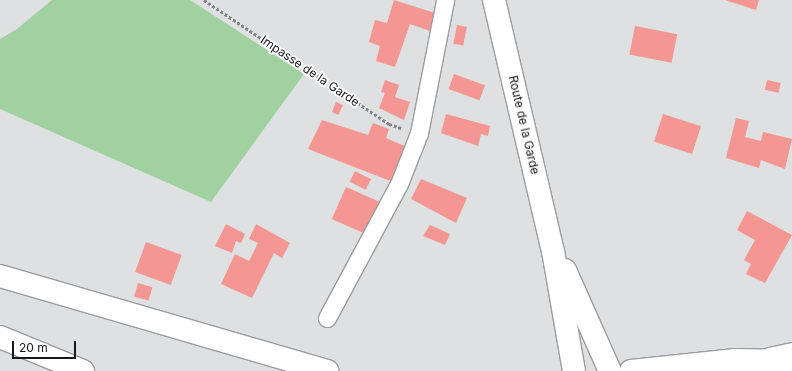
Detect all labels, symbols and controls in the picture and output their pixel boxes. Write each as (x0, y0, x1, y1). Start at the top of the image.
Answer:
street label: Impasse de la Garde (258, 33, 362, 109)
street label: Route de la Garde (506, 74, 542, 176)
scale bar (14, 333, 78, 359)
text: 20 m (19, 340, 48, 355)

